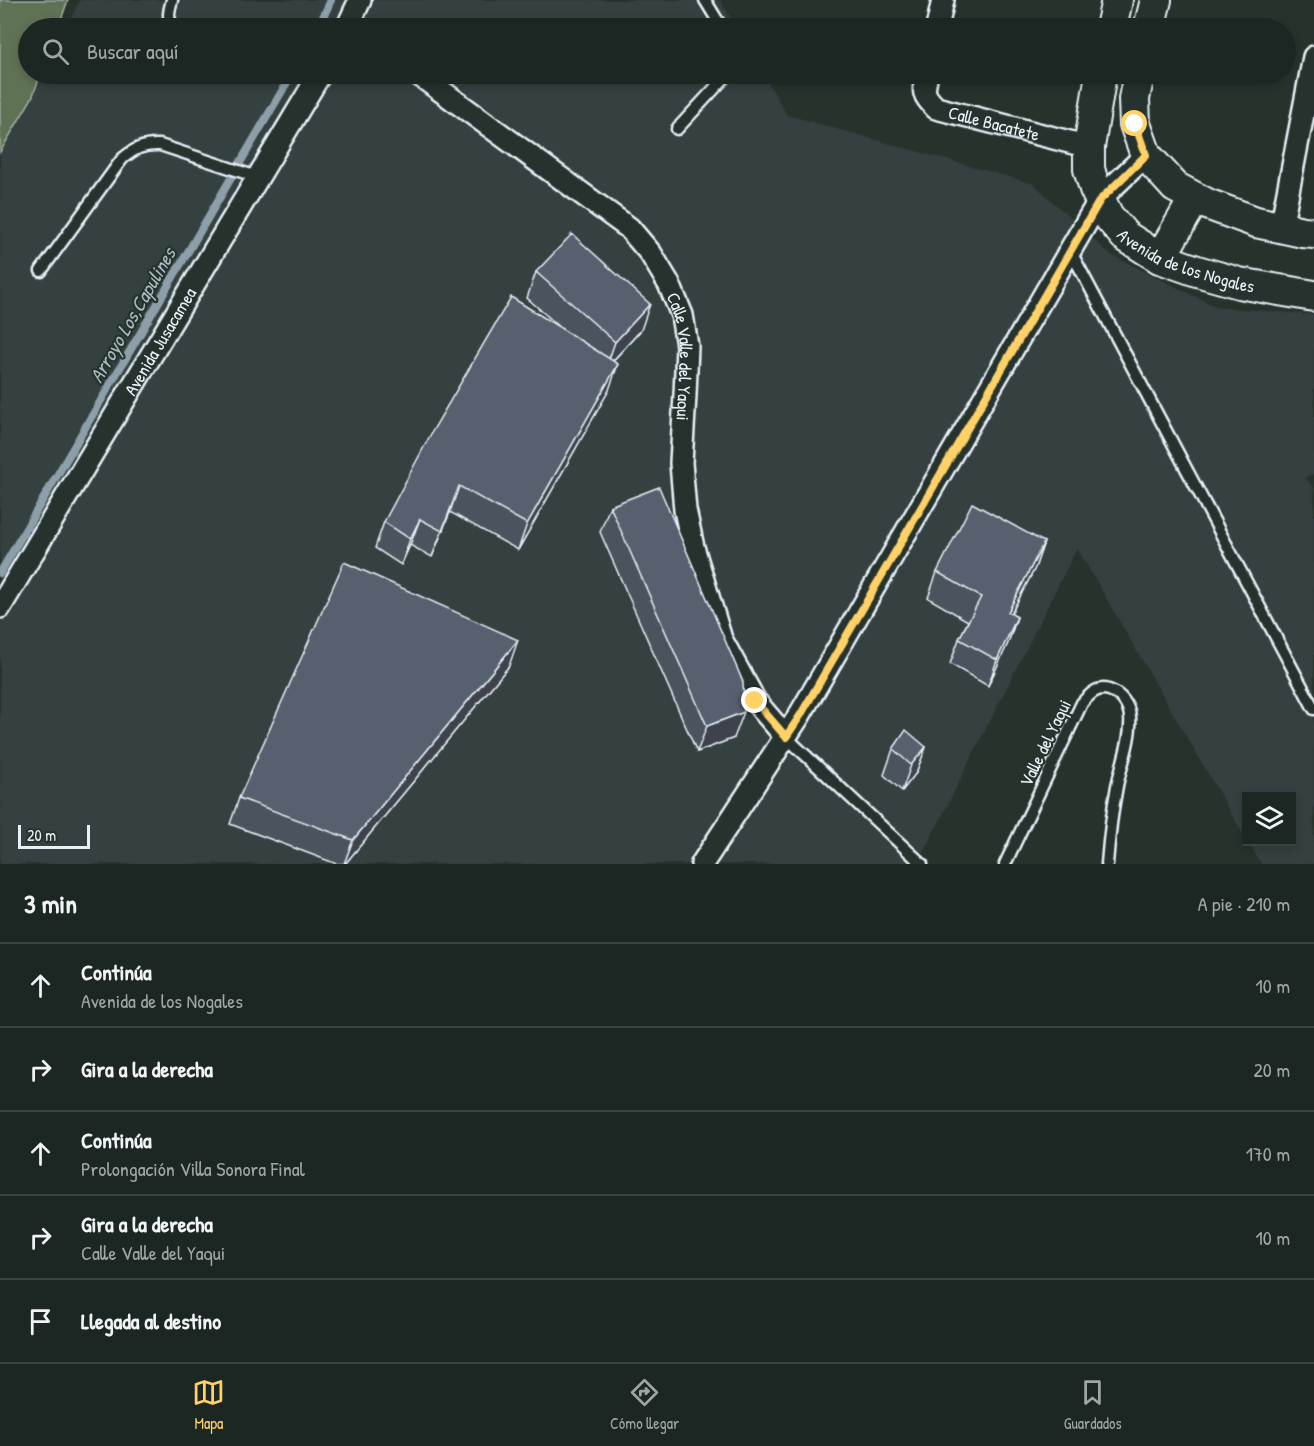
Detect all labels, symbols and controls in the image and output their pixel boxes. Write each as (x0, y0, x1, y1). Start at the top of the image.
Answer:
search box (18, 18, 1296, 84)
icon: search (39, 35, 72, 68)
text: Buscar aquí (87, 36, 179, 66)
street label: Calle Bacatete (946, 99, 1042, 146)
route start (1121, 110, 1147, 136)
street label: Avenida de los Nogales (1112, 223, 1257, 298)
water label: Arroyo Los,Capulines (82, 241, 184, 388)
street label: Avenida Jusacamea (117, 282, 202, 400)
street label: Calle Valle del Yaqui (661, 288, 700, 421)
route end (741, 687, 767, 713)
street label: Valle del Yaqui (1013, 695, 1077, 791)
map controls (1242, 792, 1296, 846)
button: layers (1242, 792, 1296, 846)
scale bar (18, 822, 90, 850)
text: 20 m (27, 824, 56, 846)
text: 3 min (24, 886, 77, 921)
text: A pie · 210 m (1198, 890, 1290, 917)
text: Continúa (81, 957, 152, 987)
icon: ahead (24, 969, 57, 1002)
text: 10 m (1256, 972, 1290, 999)
text: Avenida de los Nogales (81, 987, 243, 1014)
icon: right (24, 1053, 57, 1086)
text: Gira a la derecha (81, 1054, 213, 1084)
text: 20 m (1253, 1056, 1290, 1083)
text: Continúa (81, 1125, 152, 1155)
icon: ahead (24, 1137, 57, 1170)
text: 170 m (1246, 1140, 1290, 1167)
text: Prolongación Villa Sonora Final (81, 1155, 305, 1182)
text: Gira a la derecha (81, 1209, 213, 1239)
icon: right (24, 1221, 57, 1254)
text: 10 m (1256, 1224, 1290, 1251)
text: Calle Valle del Yaqui (81, 1239, 225, 1266)
icon: arrive (24, 1305, 57, 1338)
text: Llegada al destino (81, 1306, 221, 1336)
tab: Mapa (192, 1376, 225, 1434)
tab: Cómo llegar (610, 1376, 679, 1434)
tab: Guardados (1064, 1376, 1122, 1434)

